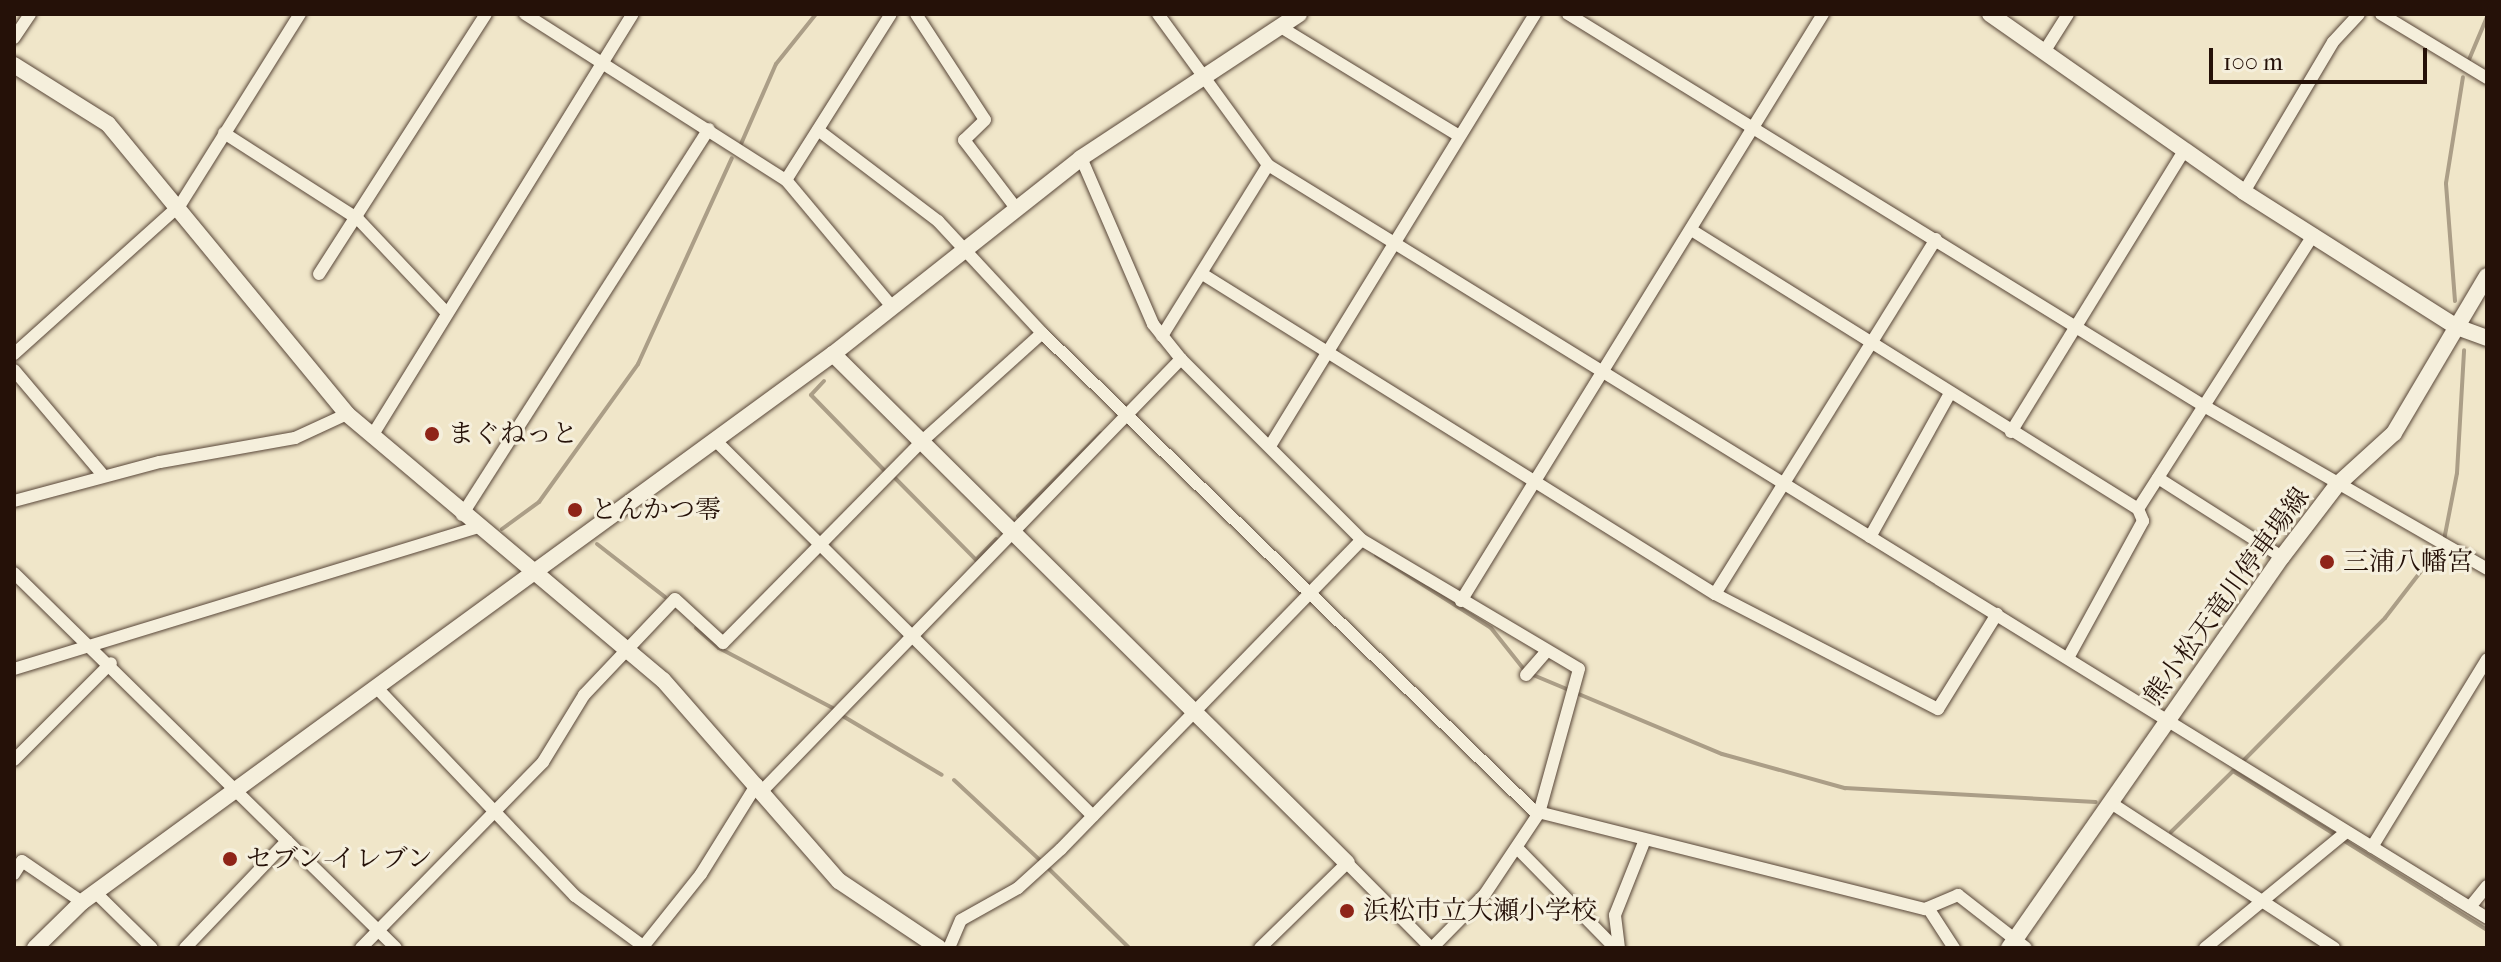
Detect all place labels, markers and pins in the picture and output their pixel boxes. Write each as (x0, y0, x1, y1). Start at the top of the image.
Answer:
place label: まぐねっと (448, 418, 578, 450)
marker: まぐねっと (423, 425, 441, 443)
place label: とんかつ零 (591, 494, 721, 526)
marker: とんかつ零 (566, 501, 584, 519)
place label: 三浦八幡宮 (2343, 546, 2473, 578)
marker: 三浦八幡宮 (2318, 553, 2336, 571)
place label: セブン-イレブン (246, 843, 435, 875)
marker: セブン-イレブン (221, 850, 239, 868)
place label: 浜松市立大瀬小学校 (1363, 895, 1597, 927)
marker: 浜松市立大瀬小学校 (1338, 902, 1356, 920)

